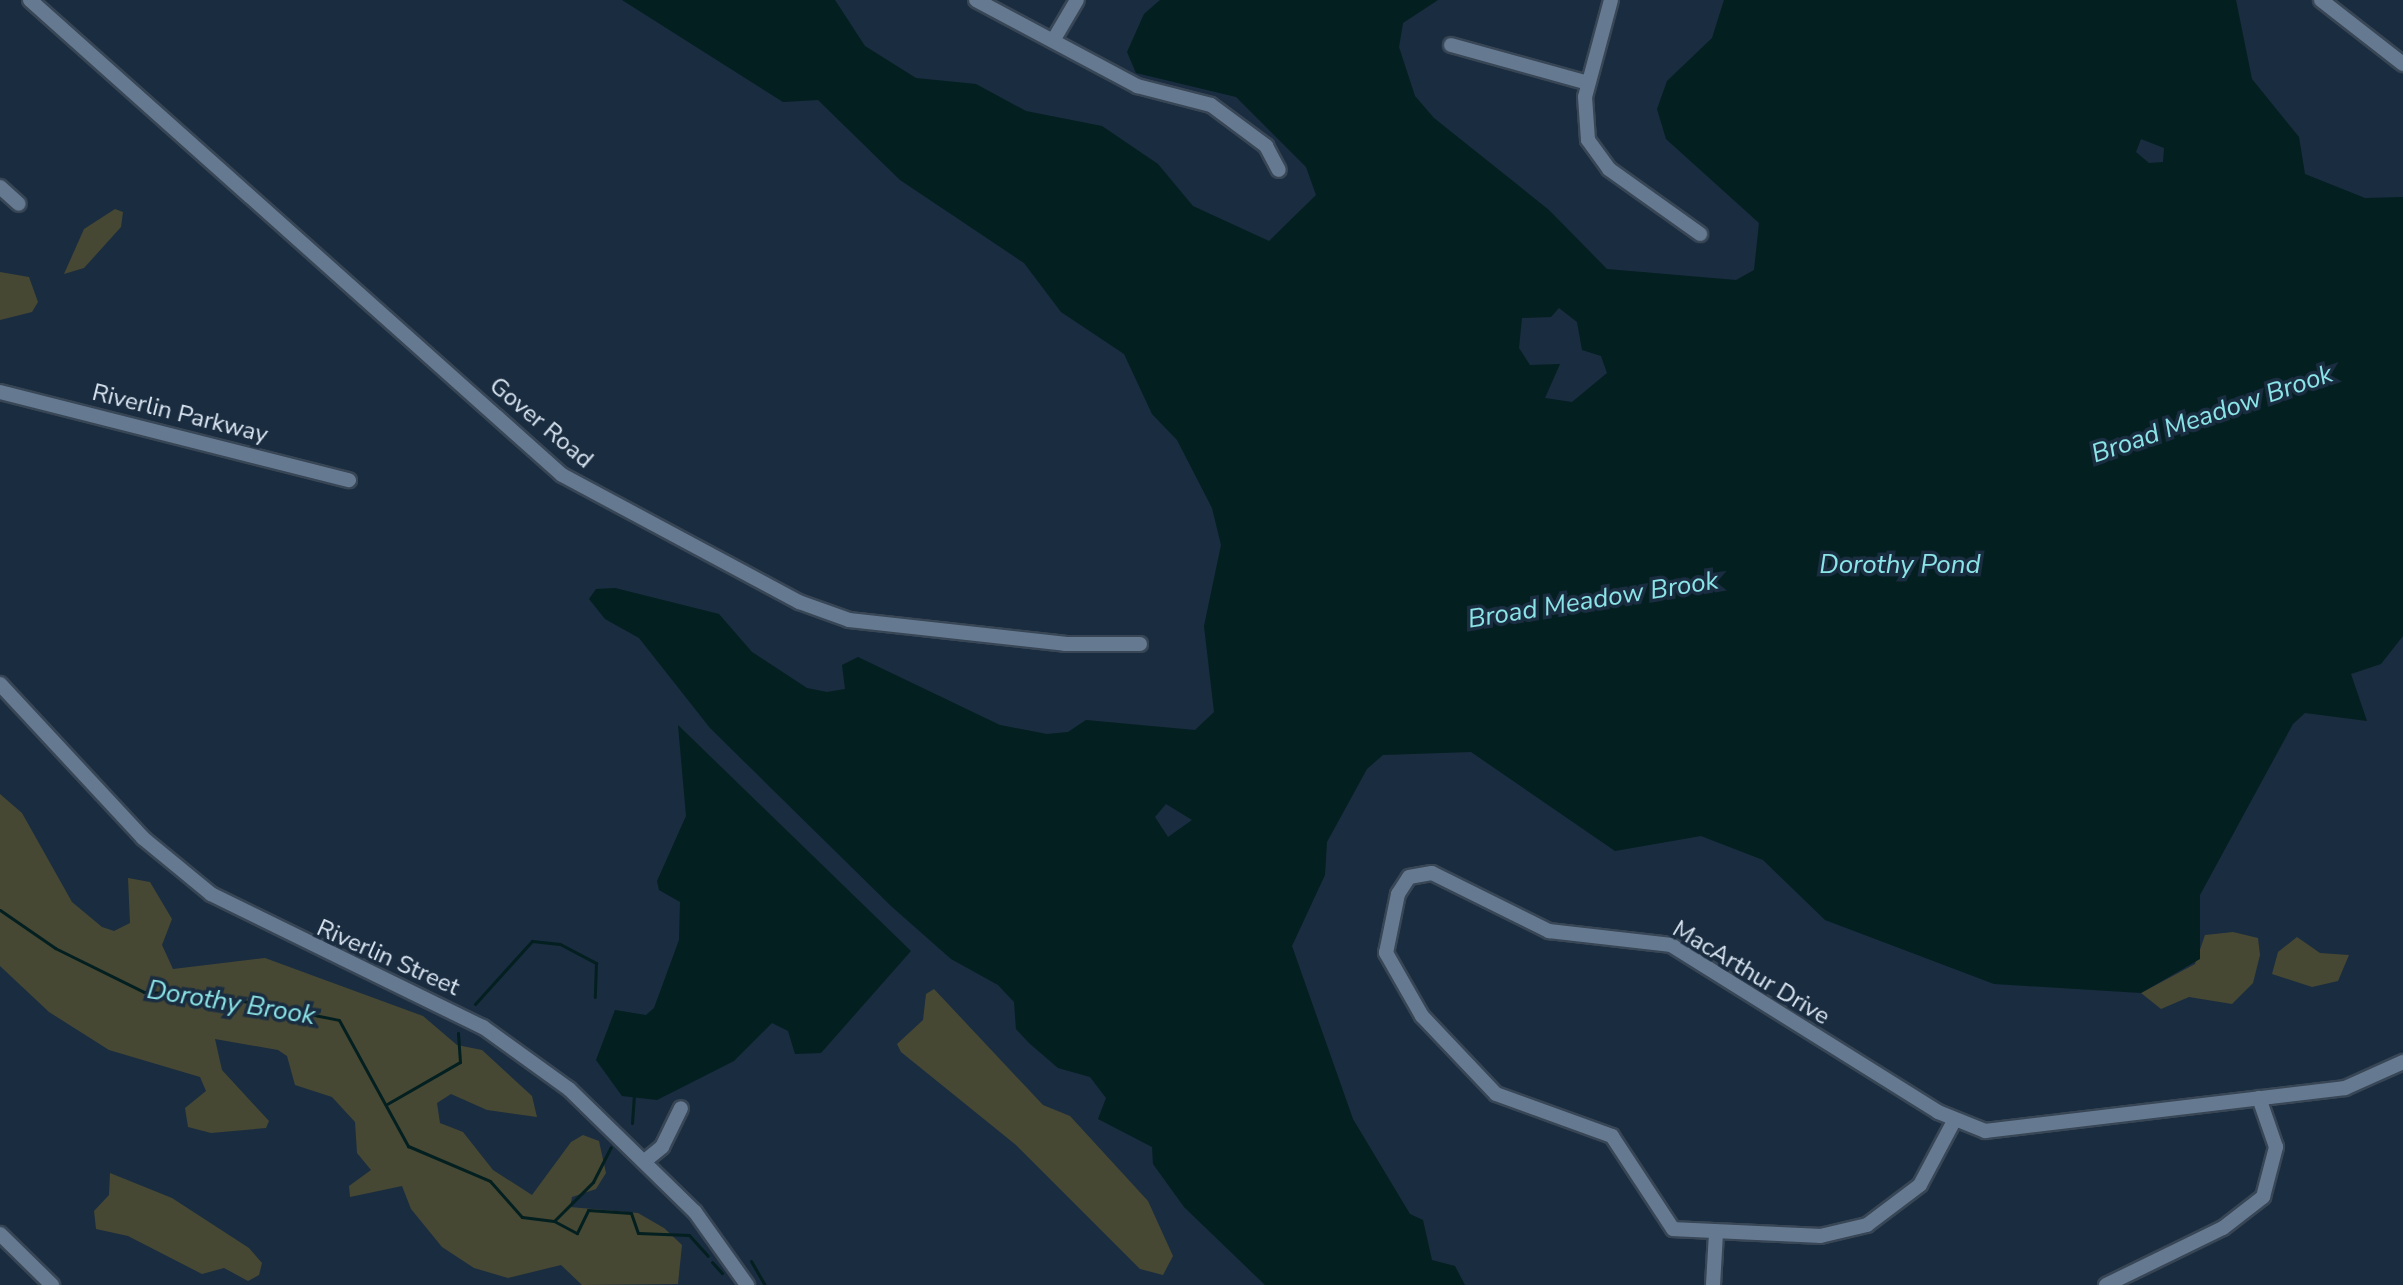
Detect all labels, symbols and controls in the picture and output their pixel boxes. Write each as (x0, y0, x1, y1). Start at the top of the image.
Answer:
water label: Broad Meadow Brook (2087, 358, 2337, 470)
street label: Gover Road (483, 371, 599, 475)
street label: Riverlin Parkway (89, 378, 271, 450)
water label: Dorothy Pond (1819, 549, 1981, 581)
water label: Broad Meadow Brook (1466, 565, 1720, 635)
street label: Riverlin Street (312, 914, 464, 1002)
street label: MacArthur Drive (1667, 915, 1835, 1031)
water label: Dorothy Brook (145, 974, 317, 1032)

